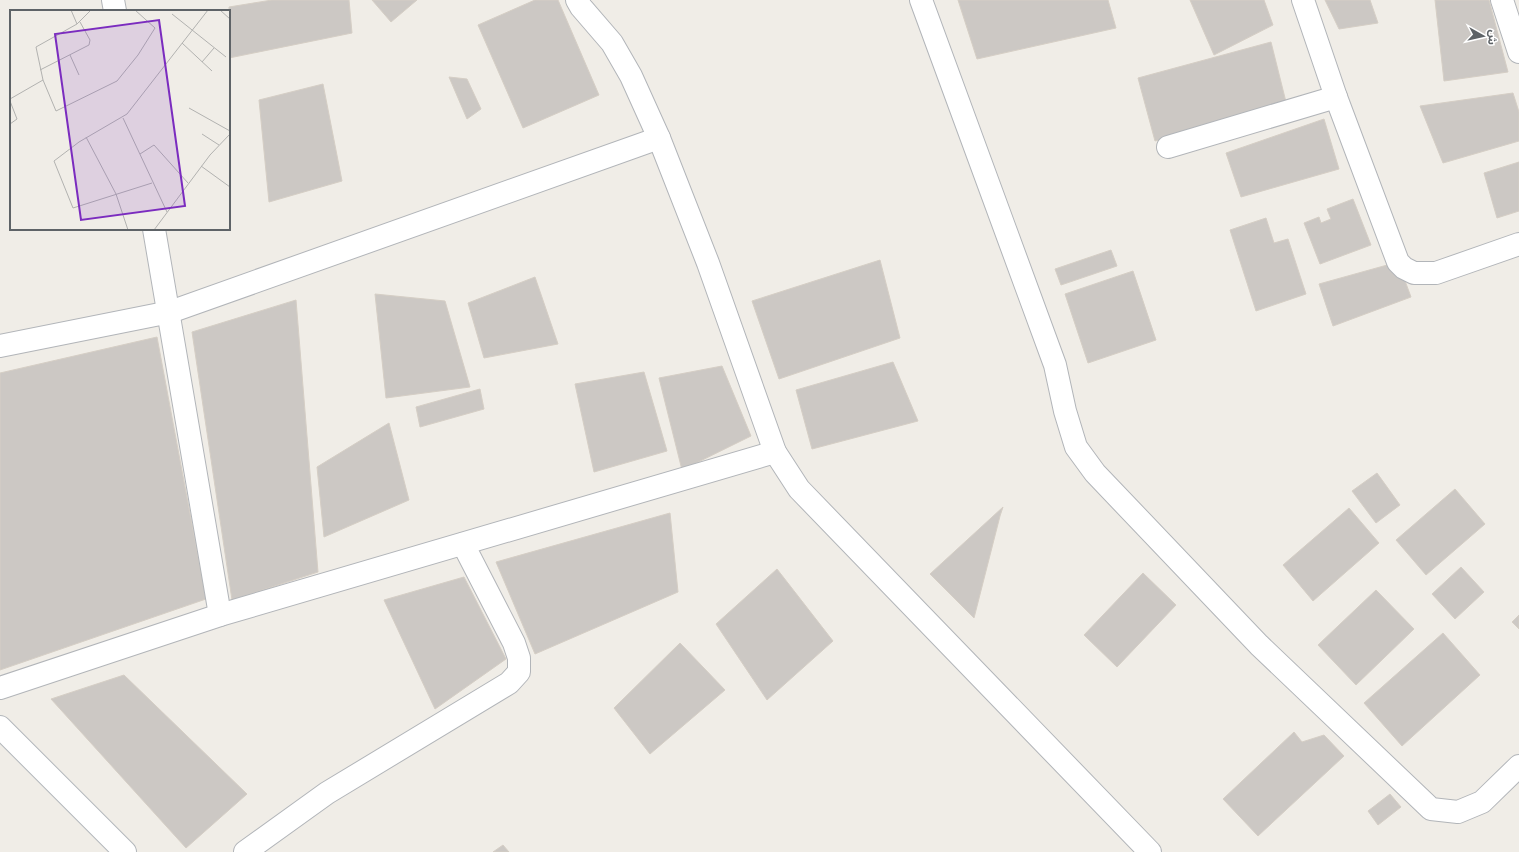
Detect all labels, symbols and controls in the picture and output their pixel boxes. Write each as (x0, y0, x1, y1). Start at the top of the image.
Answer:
inset map (10, 10, 230, 230)
north arrow (1463, 16, 1503, 56)
text: ش (1485, 29, 1500, 46)

